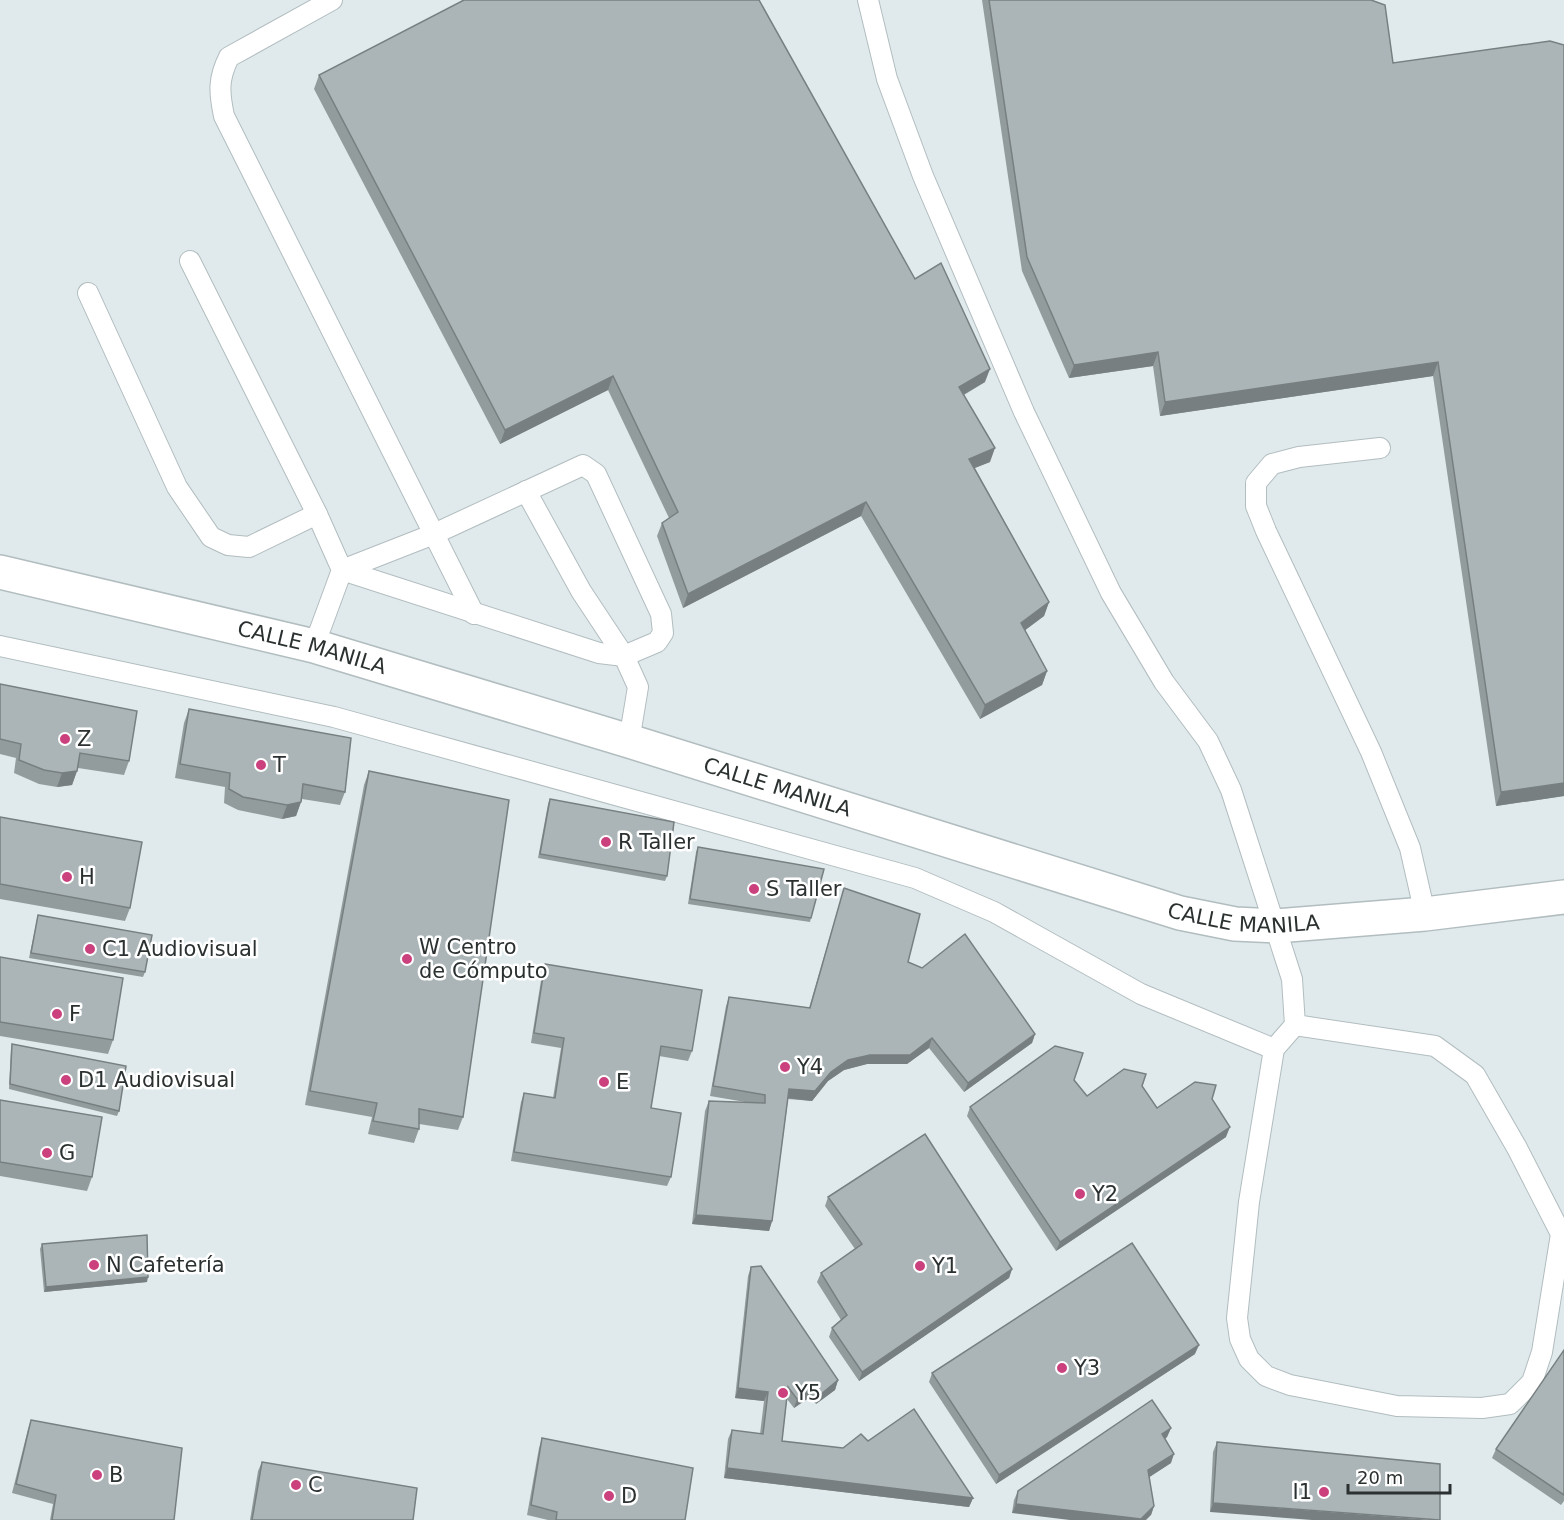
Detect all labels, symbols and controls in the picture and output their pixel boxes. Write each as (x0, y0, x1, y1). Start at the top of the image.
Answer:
street label: CALLE MANILA (235, 616, 390, 679)
place label: Z (77, 727, 91, 751)
marker: Z (58, 732, 72, 746)
place label: T (272, 753, 286, 777)
street label: CALLE MANILA (701, 753, 855, 822)
marker: T (254, 758, 268, 772)
place label: R Taller (618, 830, 695, 854)
marker: R Taller (599, 835, 613, 849)
place label: H (79, 865, 95, 889)
marker: H (60, 870, 74, 884)
place label: S Taller (766, 877, 842, 901)
marker: S Taller (747, 882, 761, 896)
street label: CALLE MANILA (1164, 898, 1321, 938)
place label: W Centro de Cómputo (419, 935, 548, 983)
place label: C1 Audiovisual (102, 937, 258, 961)
marker: C1 Audiovisual (83, 942, 97, 956)
marker: W Centro de Cómputo (400, 952, 414, 966)
place label: F (69, 1002, 81, 1026)
marker: F (50, 1007, 64, 1021)
place label: Y4 (796, 1055, 823, 1079)
marker: Y4 (778, 1060, 792, 1074)
place label: D1 Audiovisual (78, 1068, 235, 1092)
place label: E (616, 1070, 629, 1094)
marker: D1 Audiovisual (59, 1073, 73, 1087)
marker: E (597, 1075, 611, 1089)
place label: G (59, 1141, 75, 1165)
marker: G (40, 1146, 54, 1160)
place label: Y2 (1091, 1182, 1118, 1206)
marker: Y2 (1073, 1187, 1087, 1201)
place label: N Cafetería (106, 1253, 225, 1277)
place label: Y1 (931, 1254, 958, 1278)
marker: N Cafetería (87, 1258, 101, 1272)
marker: Y1 (913, 1259, 927, 1273)
place label: Y3 (1073, 1356, 1100, 1380)
marker: Y3 (1055, 1361, 1069, 1375)
place label: Y5 (794, 1381, 821, 1405)
marker: Y5 (776, 1386, 790, 1400)
scale bar (1348, 1457, 1450, 1495)
place label: B (109, 1463, 123, 1487)
text: 20 m (1357, 1467, 1403, 1488)
marker: B (90, 1468, 104, 1482)
place label: C (308, 1473, 323, 1497)
marker: C (289, 1478, 303, 1492)
place label: I1 (1292, 1480, 1312, 1504)
place label: D (621, 1484, 637, 1508)
marker: I1 (1317, 1485, 1331, 1499)
marker: D (602, 1489, 616, 1503)

